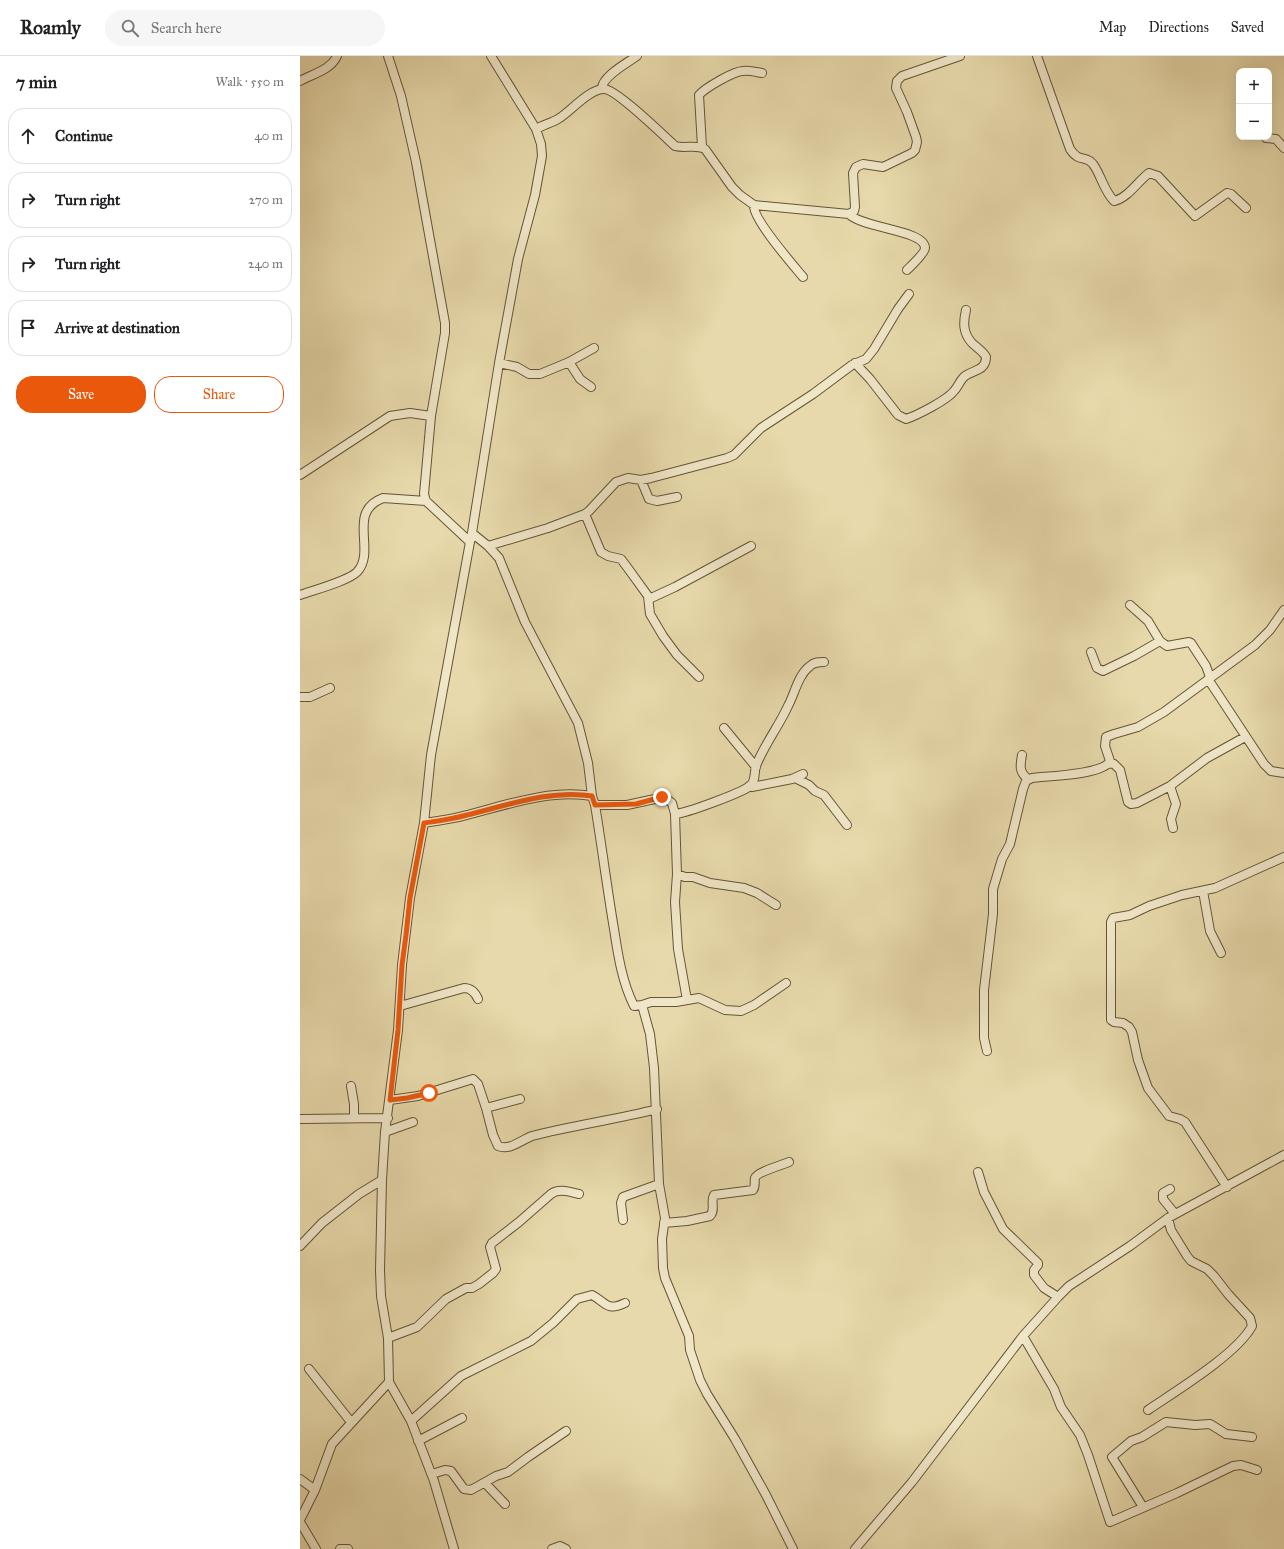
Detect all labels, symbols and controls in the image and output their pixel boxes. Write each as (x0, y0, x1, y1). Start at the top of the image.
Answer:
search box (105, 10, 385, 46)
text: Roamly (20, 16, 81, 39)
icon: search (119, 17, 141, 39)
text: Search here (151, 19, 222, 37)
text: Map (1099, 19, 1126, 36)
text: Directions (1148, 19, 1209, 36)
text: Saved (1231, 19, 1264, 36)
map controls (1236, 68, 1272, 140)
button: + (1236, 68, 1272, 104)
text: 7 min (16, 72, 57, 93)
text: Walk · 550 m (215, 74, 284, 90)
button: − (1236, 104, 1272, 140)
icon: ahead (17, 125, 39, 147)
text: Continue (55, 127, 113, 145)
text: 40 m (254, 128, 283, 144)
icon: right (17, 189, 39, 211)
text: Turn right (55, 191, 120, 209)
text: 270 m (249, 192, 283, 208)
icon: right (17, 253, 39, 275)
text: Turn right (55, 255, 120, 273)
text: 240 m (248, 256, 283, 272)
icon: arrive (17, 317, 39, 339)
text: Arrive at destination (55, 319, 180, 337)
button: Save (16, 376, 146, 413)
button: Share (154, 376, 284, 413)
route end (653, 788, 671, 806)
route start (420, 1084, 438, 1102)

